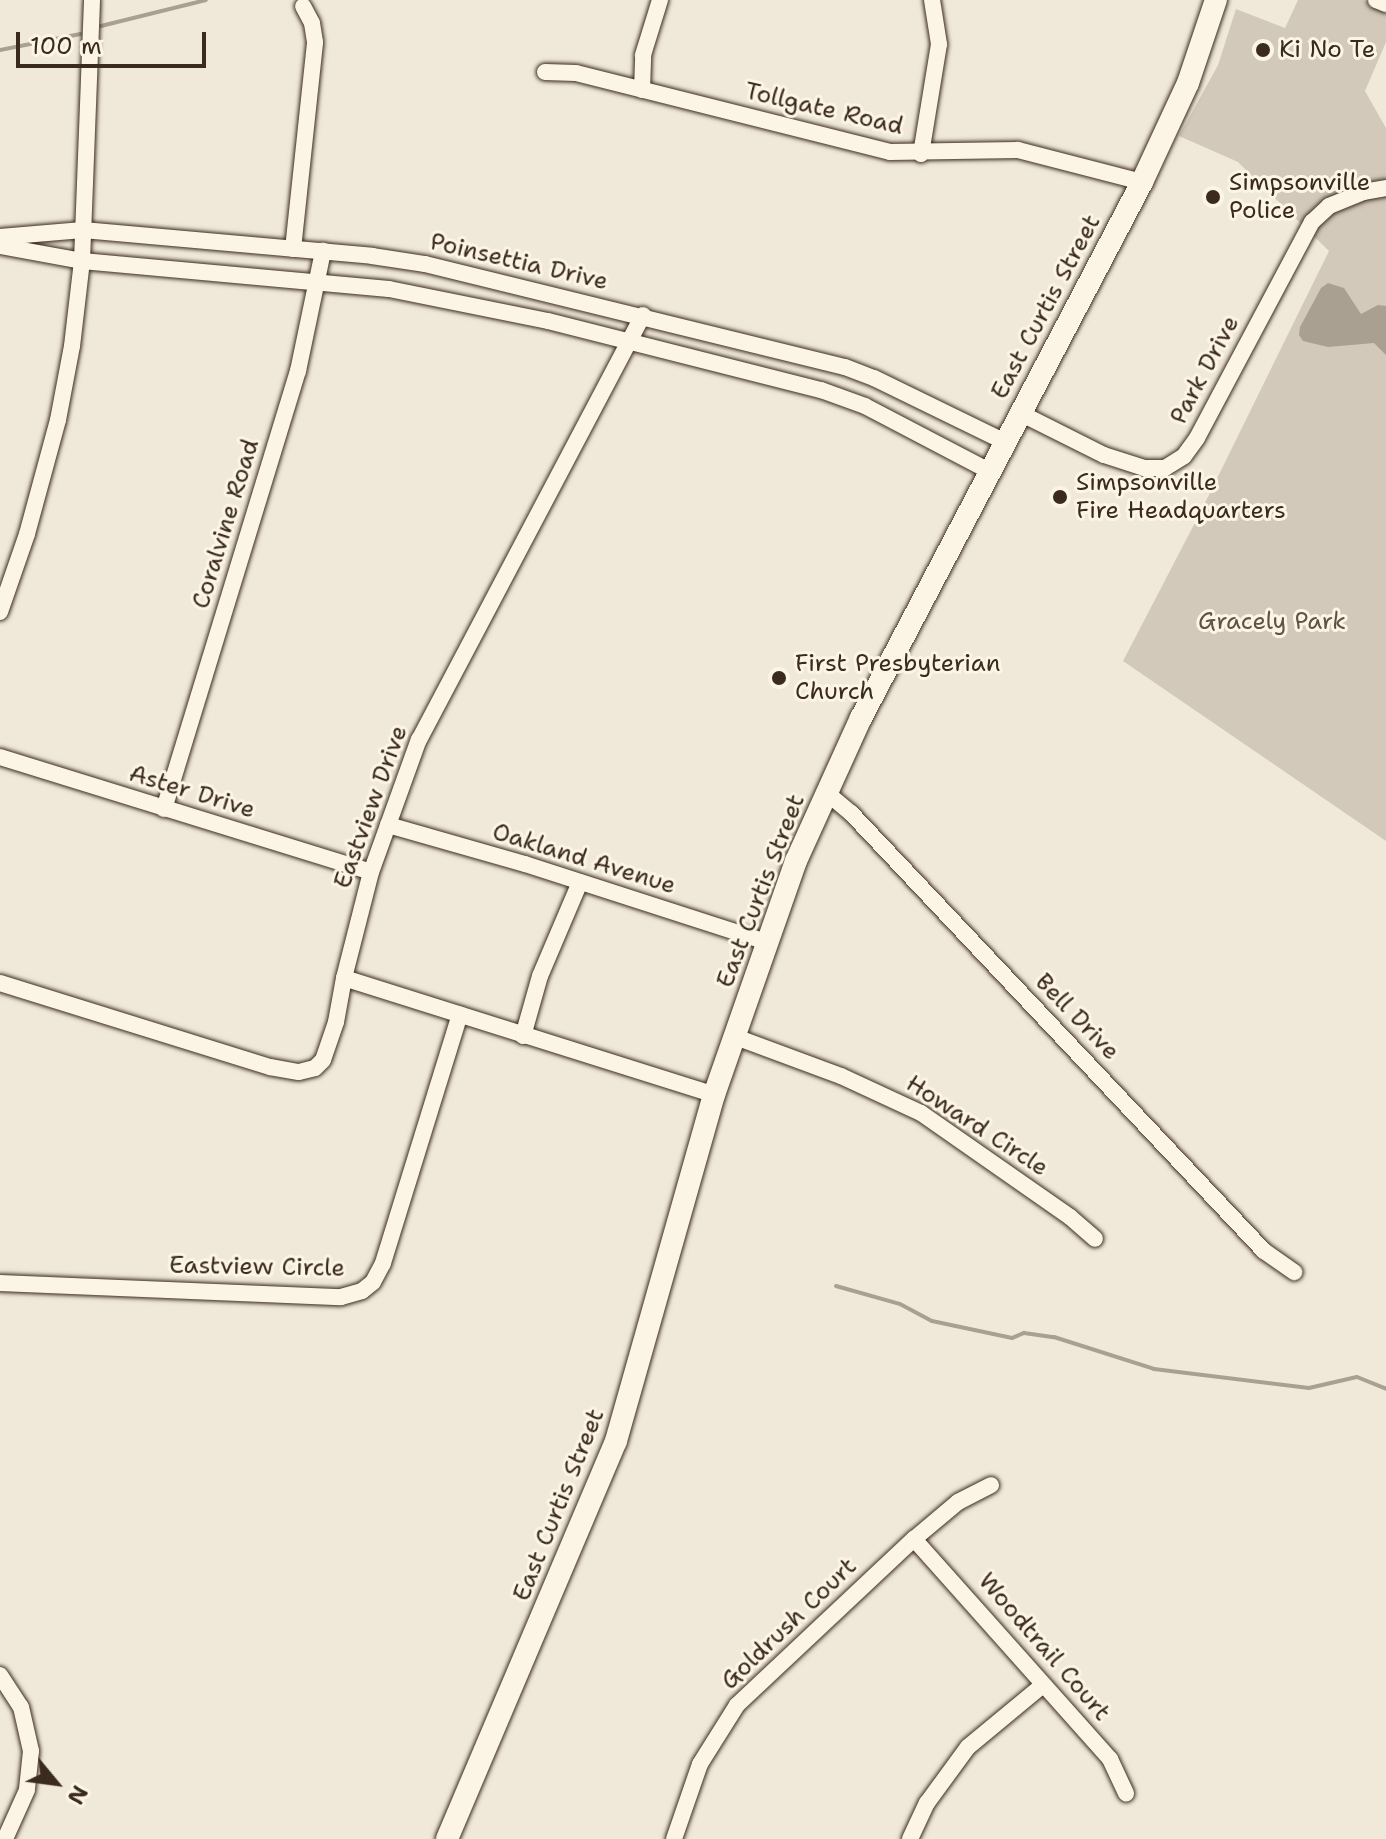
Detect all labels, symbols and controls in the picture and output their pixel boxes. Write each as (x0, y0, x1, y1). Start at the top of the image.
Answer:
scale bar (20, 16, 210, 66)
text: 100 m (30, 30, 102, 62)
place label: Ki No Te (1279, 36, 1375, 64)
marker: Ki No Te (1254, 41, 1272, 59)
street label: Tollgate Road (742, 77, 906, 141)
place label: Simpsonville Police (1229, 169, 1370, 225)
marker: Simpsonville Police (1204, 188, 1222, 206)
street label: East Curtis Street (985, 210, 1107, 404)
street label: Poinsettia Drive (427, 228, 611, 296)
street label: Park Drive (1164, 311, 1246, 429)
street label: Coralvine Road (187, 436, 265, 612)
place label: Simpsonville Fire Headquarters (1076, 469, 1286, 525)
marker: Simpsonville Fire Headquarters (1051, 488, 1069, 506)
park label: Gracely Park (1198, 608, 1346, 636)
place label: First Presbyterian Church (795, 650, 1000, 706)
marker: First Presbyterian Church (770, 669, 788, 687)
street label: Eastview Drive (328, 722, 414, 892)
street label: Aster Drive (126, 759, 258, 825)
street label: East Curtis Street (711, 790, 811, 992)
street label: Oakland Avenue (489, 817, 679, 901)
street label: Bell Drive (1029, 968, 1125, 1066)
street label: Howard Circle (901, 1069, 1053, 1183)
street label: Eastview Circle (169, 1251, 345, 1283)
street label: East Curtis Street (507, 1405, 611, 1605)
street label: Goldrush Court (715, 1552, 863, 1696)
street label: Woodtrail Court (972, 1567, 1116, 1727)
north arrow (16, 1743, 96, 1823)
text: N (61, 1780, 94, 1810)

